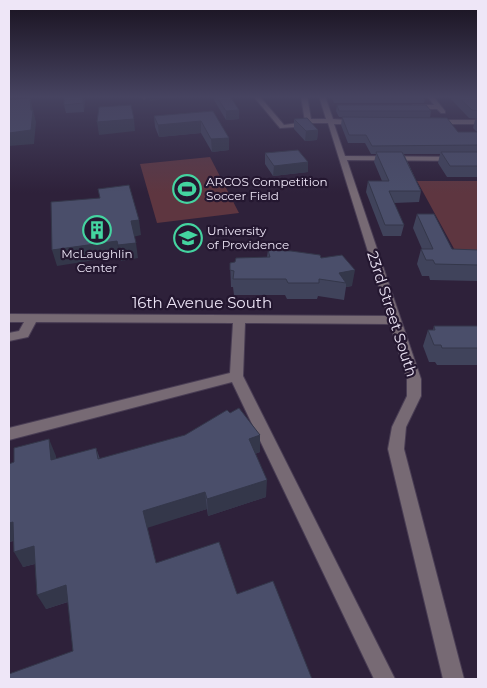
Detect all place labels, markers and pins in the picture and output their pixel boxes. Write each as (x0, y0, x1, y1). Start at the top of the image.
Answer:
sports icon: ARCOS Competition Soccer Field (172, 174, 202, 204)
place label: ARCOS Competition Soccer Field (206, 174, 328, 203)
building icon: McLaughlin Center (82, 215, 112, 245)
school or university icon: University of Providence (173, 223, 203, 253)
place label: University of Providence (207, 223, 289, 252)
place label: McLaughlin Center (61, 246, 133, 275)

